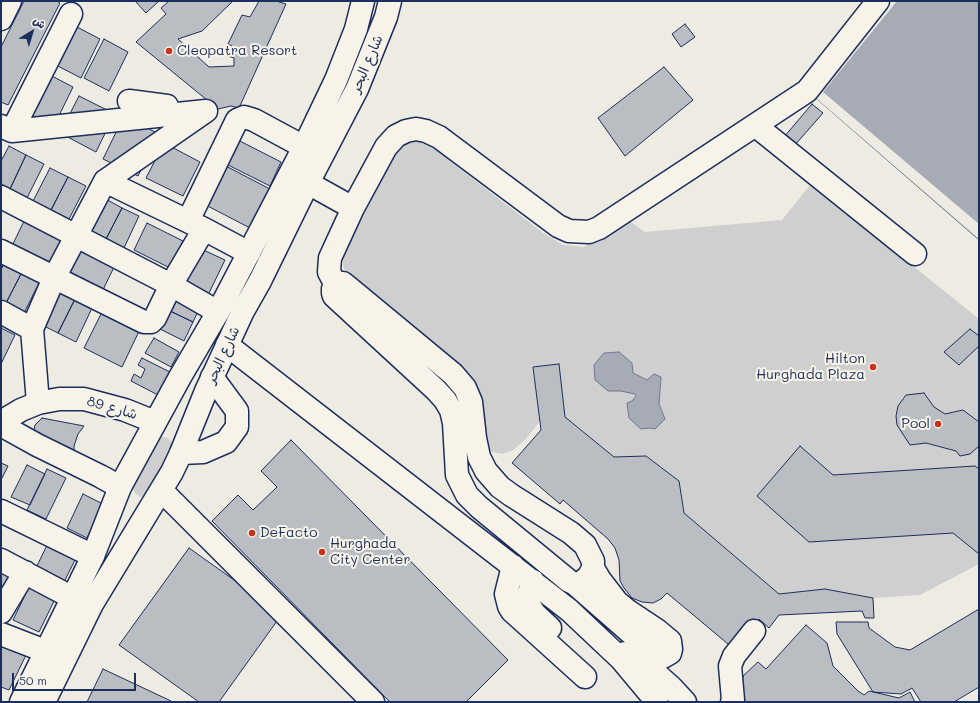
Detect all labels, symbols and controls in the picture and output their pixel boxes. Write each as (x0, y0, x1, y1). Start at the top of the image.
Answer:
north arrow (12, 12, 52, 52)
text: ش (30, 13, 49, 32)
street label: شارع البحر (347, 33, 387, 95)
place label: Cleopatra Resort (177, 43, 297, 59)
marker: Cleopatra Resort (164, 46, 174, 56)
street label: شارع البحر (203, 324, 243, 386)
place label: Hilton Hurghada Plaza (756, 351, 865, 384)
marker: Hilton Hurghada Plaza (868, 362, 878, 372)
street label: شارع 89 (85, 393, 139, 423)
place label: Pool (901, 416, 930, 432)
marker: Pool (933, 419, 943, 429)
place label: DeFacto (260, 525, 318, 541)
marker: DeFacto (247, 528, 257, 538)
place label: Hurghada City Center (330, 536, 410, 568)
marker: Hurghada City Center (317, 547, 327, 557)
scale bar (14, 665, 138, 691)
text: 50 m (19, 672, 47, 688)

